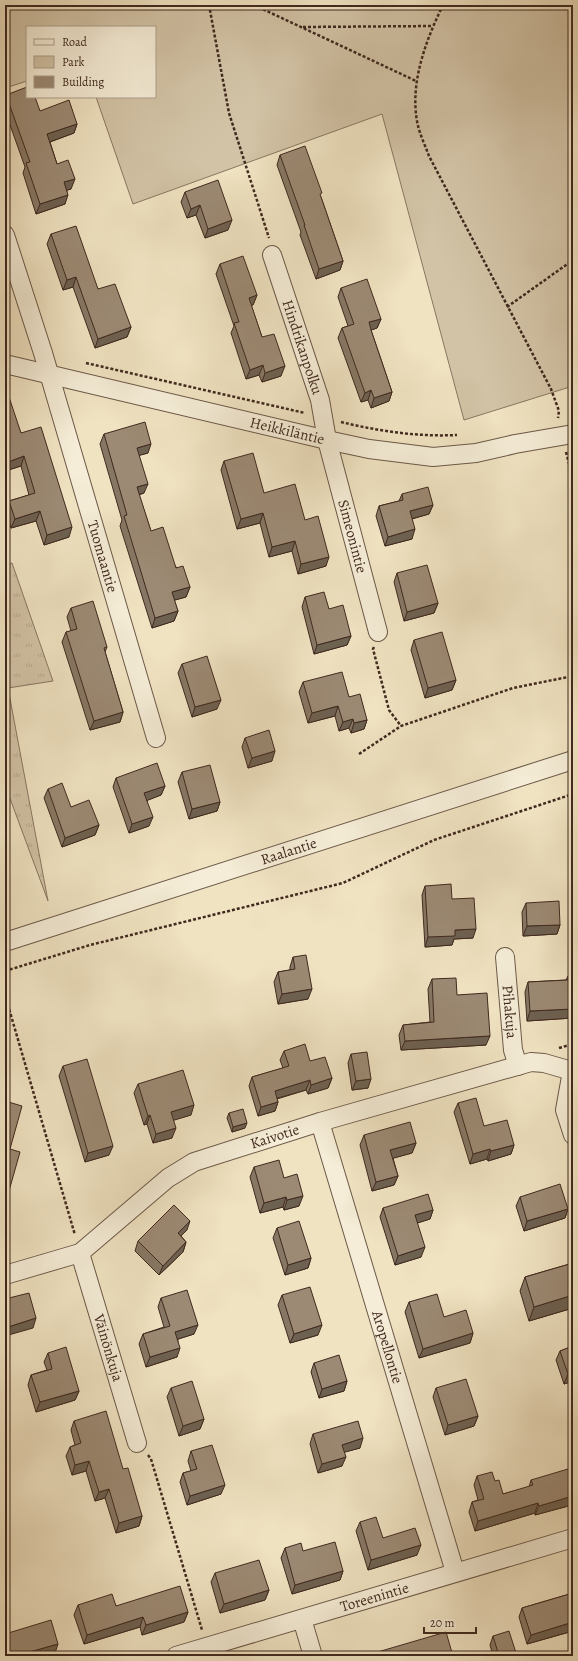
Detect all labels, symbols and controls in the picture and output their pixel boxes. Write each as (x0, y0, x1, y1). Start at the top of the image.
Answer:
legend (26, 26, 156, 98)
text: Road (62, 34, 88, 50)
text: Park (62, 54, 85, 70)
text: Building (62, 74, 104, 90)
street label: Hindrikanpolku (277, 297, 328, 398)
street label: Heikkiläntie (248, 412, 327, 449)
street label: Simeonintie (333, 497, 372, 576)
street label: Tuomaantie (83, 518, 123, 595)
street label: Raalantie (258, 833, 320, 869)
street label: Pihakuja (497, 984, 522, 1039)
street label: Kaivotie (248, 1119, 302, 1154)
street label: Aropellontie (367, 1307, 408, 1386)
street label: Väinönkuja (89, 1311, 128, 1384)
street label: Toreenintie (338, 1577, 411, 1617)
scale bar (424, 1609, 476, 1635)
text: 20 m (430, 1615, 454, 1631)

